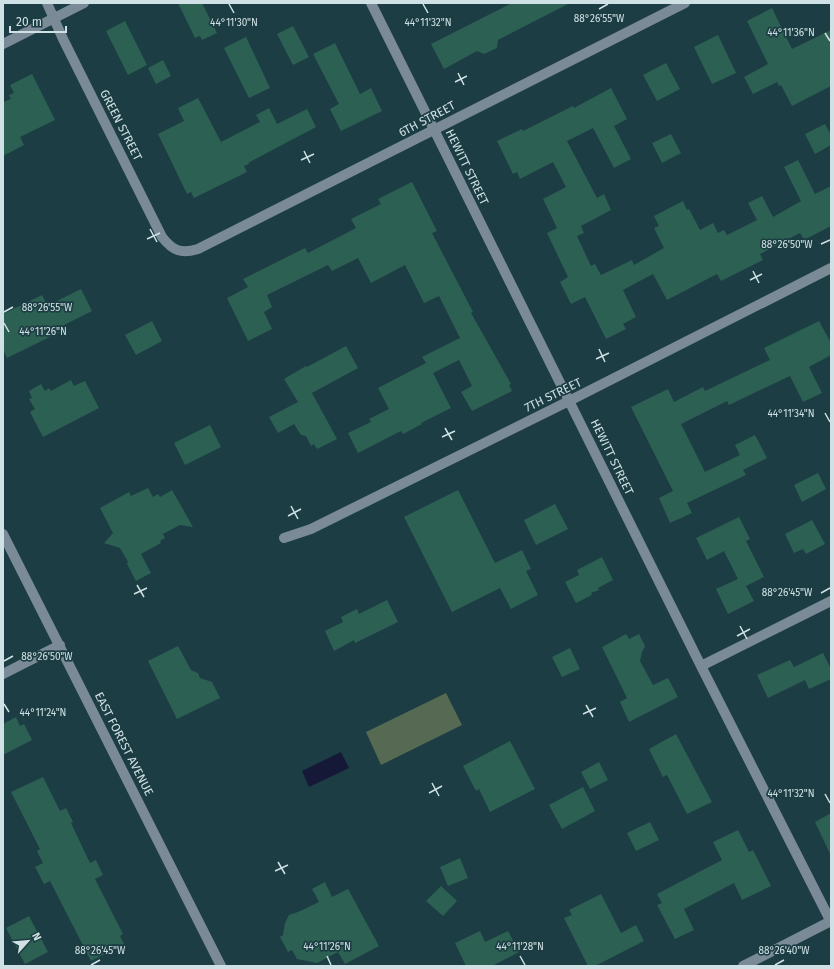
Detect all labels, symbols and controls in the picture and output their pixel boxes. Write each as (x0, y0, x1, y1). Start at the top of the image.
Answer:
scale bar (10, 8, 66, 34)
text: 88°26'55"W (574, 13, 625, 25)
text: 20 m (16, 15, 42, 29)
text: 44°11'30"N (210, 17, 258, 29)
text: 44°11'32"N (404, 17, 452, 29)
text: 44°11'36"N (767, 27, 815, 39)
street label: GREEN STREET (97, 87, 145, 164)
street label: 6TH STREET (396, 98, 458, 140)
street label: HEWITT STREET (443, 127, 492, 208)
text: 88°26'50"W (761, 239, 813, 251)
text: 88°26'55"W (22, 302, 73, 314)
text: 44°11'26"N (19, 326, 67, 338)
street label: 7TH STREET (522, 375, 584, 415)
text: 44°11'34"N (767, 408, 815, 420)
street label: HEWITT STREET (588, 417, 637, 498)
text: 88°26'45"W (762, 587, 813, 599)
text: 88°26'50"W (21, 651, 73, 663)
street label: EAST FOREST AVENUE (92, 690, 156, 798)
text: 44°11'24"N (20, 707, 66, 719)
text: 44°11'32"N (767, 788, 815, 800)
north arrow (8, 921, 48, 961)
text: N (29, 930, 44, 943)
text: 44°11'26"N (303, 941, 351, 953)
text: 44°11'28"N (496, 941, 544, 953)
text: 88°26'45"W (75, 945, 126, 957)
text: 88°26'40"W (758, 945, 810, 957)

